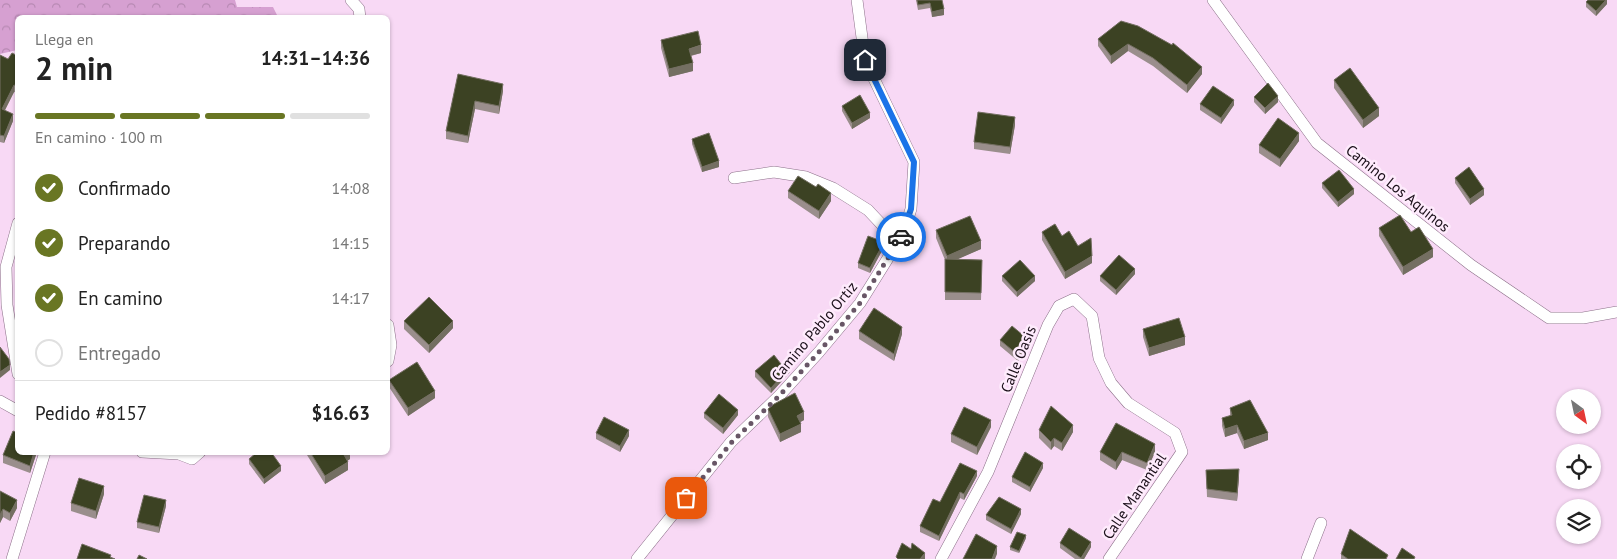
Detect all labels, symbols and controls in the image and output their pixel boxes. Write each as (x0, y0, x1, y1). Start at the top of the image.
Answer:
text: Llega en (35, 29, 94, 49)
pin (844, 39, 886, 81)
text: 14:31–14:36 (261, 46, 370, 70)
icon: home (851, 46, 879, 74)
text: 2 min (35, 47, 113, 89)
text: En camino · 100 m (35, 127, 163, 147)
street label: Camino Los Aquinos (1342, 140, 1454, 236)
icon: check (35, 174, 63, 202)
text: Confirmado (78, 176, 171, 200)
text: 14:08 (332, 178, 370, 198)
courier (876, 212, 926, 262)
icon: car (887, 223, 915, 251)
icon: check (35, 229, 63, 257)
text: Preparando (78, 231, 170, 255)
text: 14:15 (332, 233, 370, 253)
street label: Camino Pablo Ortiz (767, 278, 861, 384)
icon: check (35, 284, 63, 312)
text: En camino (78, 286, 163, 310)
text: 14:17 (332, 288, 370, 308)
street label: Calle Oasis (996, 323, 1040, 395)
text: Entregado (78, 341, 161, 365)
north arrow (1556, 389, 1601, 434)
map controls (1556, 389, 1601, 544)
text: Pedido #8157 (35, 401, 147, 425)
text: $16.63 (311, 401, 370, 425)
button: locate (1556, 444, 1601, 489)
street label: Calle Manantial (1098, 449, 1170, 543)
pin (665, 477, 707, 519)
icon: bag (672, 484, 700, 512)
button: layers (1556, 499, 1601, 544)

